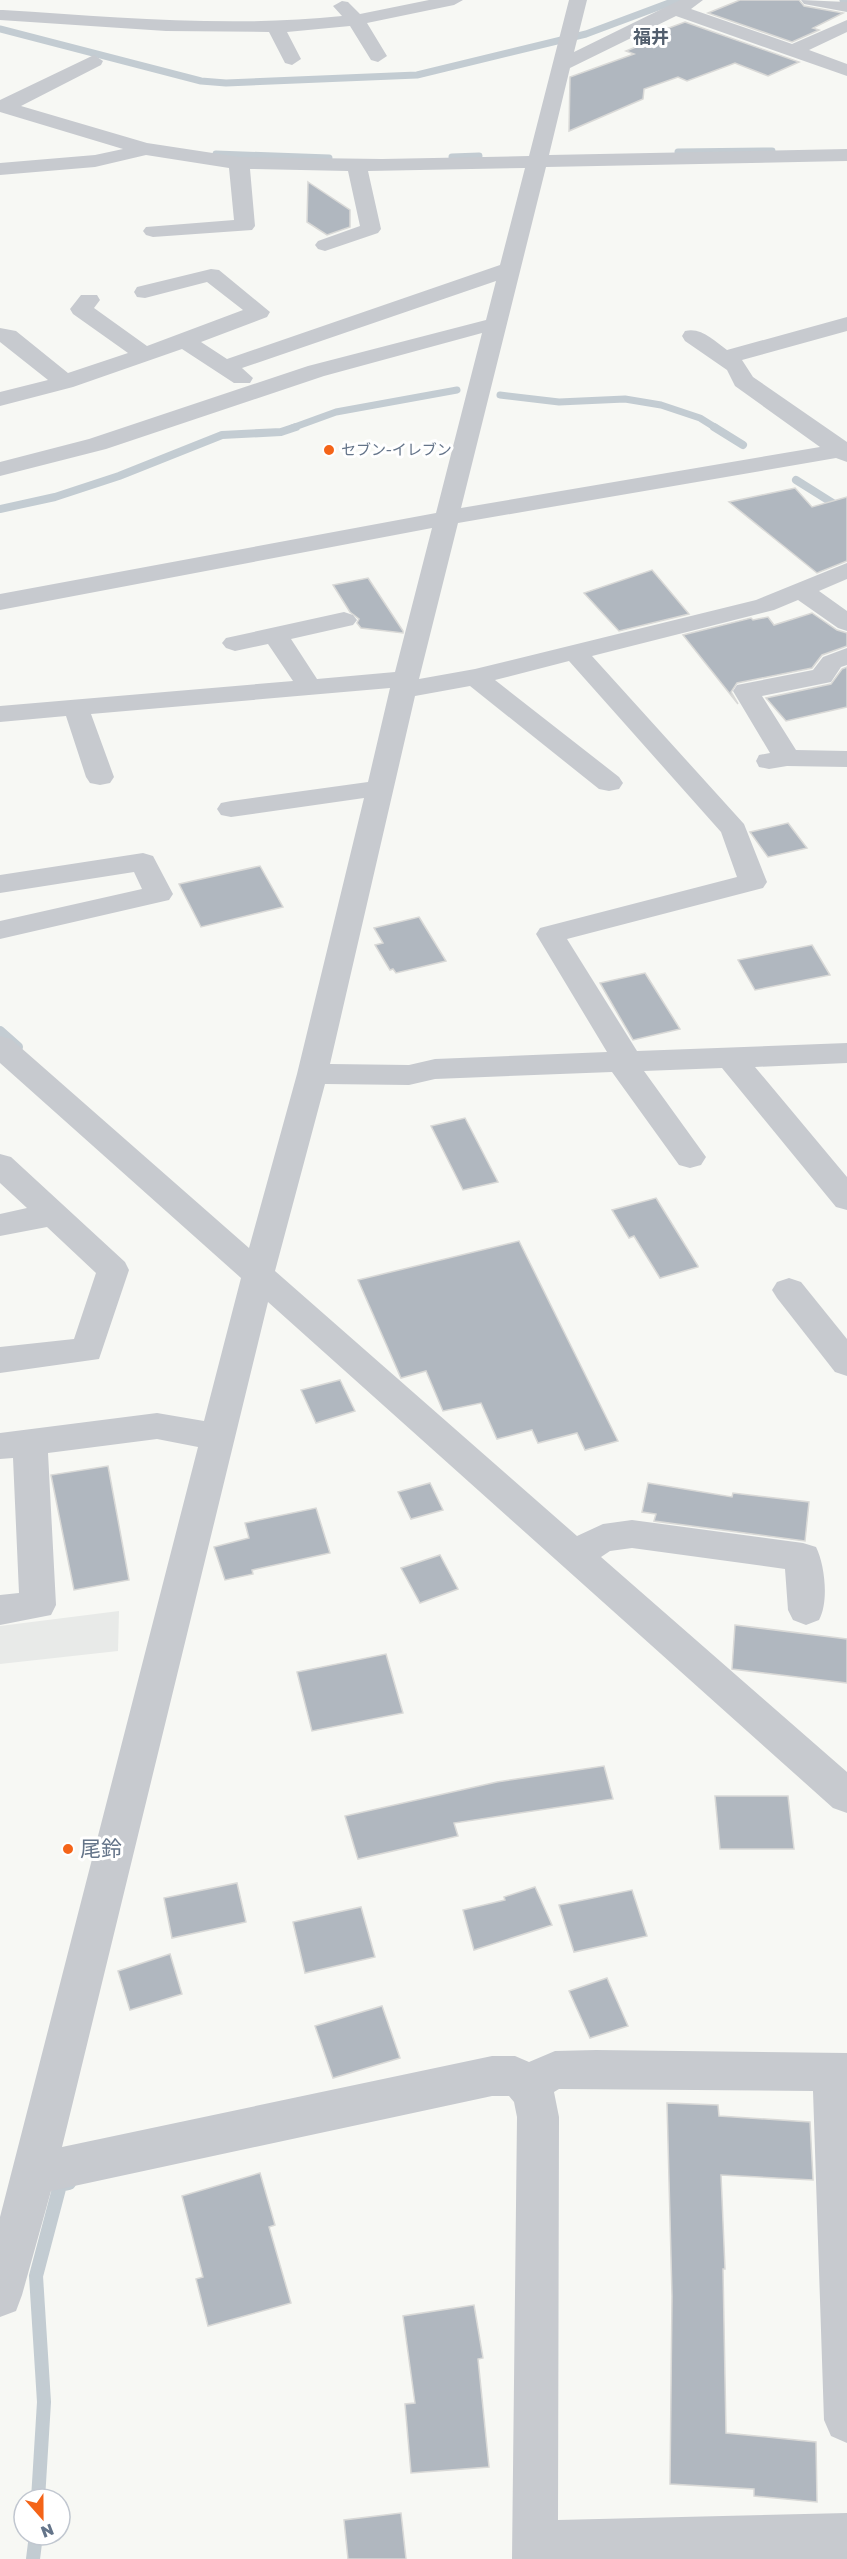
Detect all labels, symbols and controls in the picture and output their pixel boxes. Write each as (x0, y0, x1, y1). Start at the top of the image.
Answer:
district label: 福井 (633, 25, 669, 47)
place label: セブン-イレブン (341, 440, 452, 458)
marker: セブン-イレブン (322, 443, 336, 457)
place label: 尾鈴 (80, 1835, 122, 1861)
marker: 尾鈴 (61, 1842, 75, 1856)
north arrow (12, 2487, 72, 2547)
text: N (38, 2519, 57, 2543)

